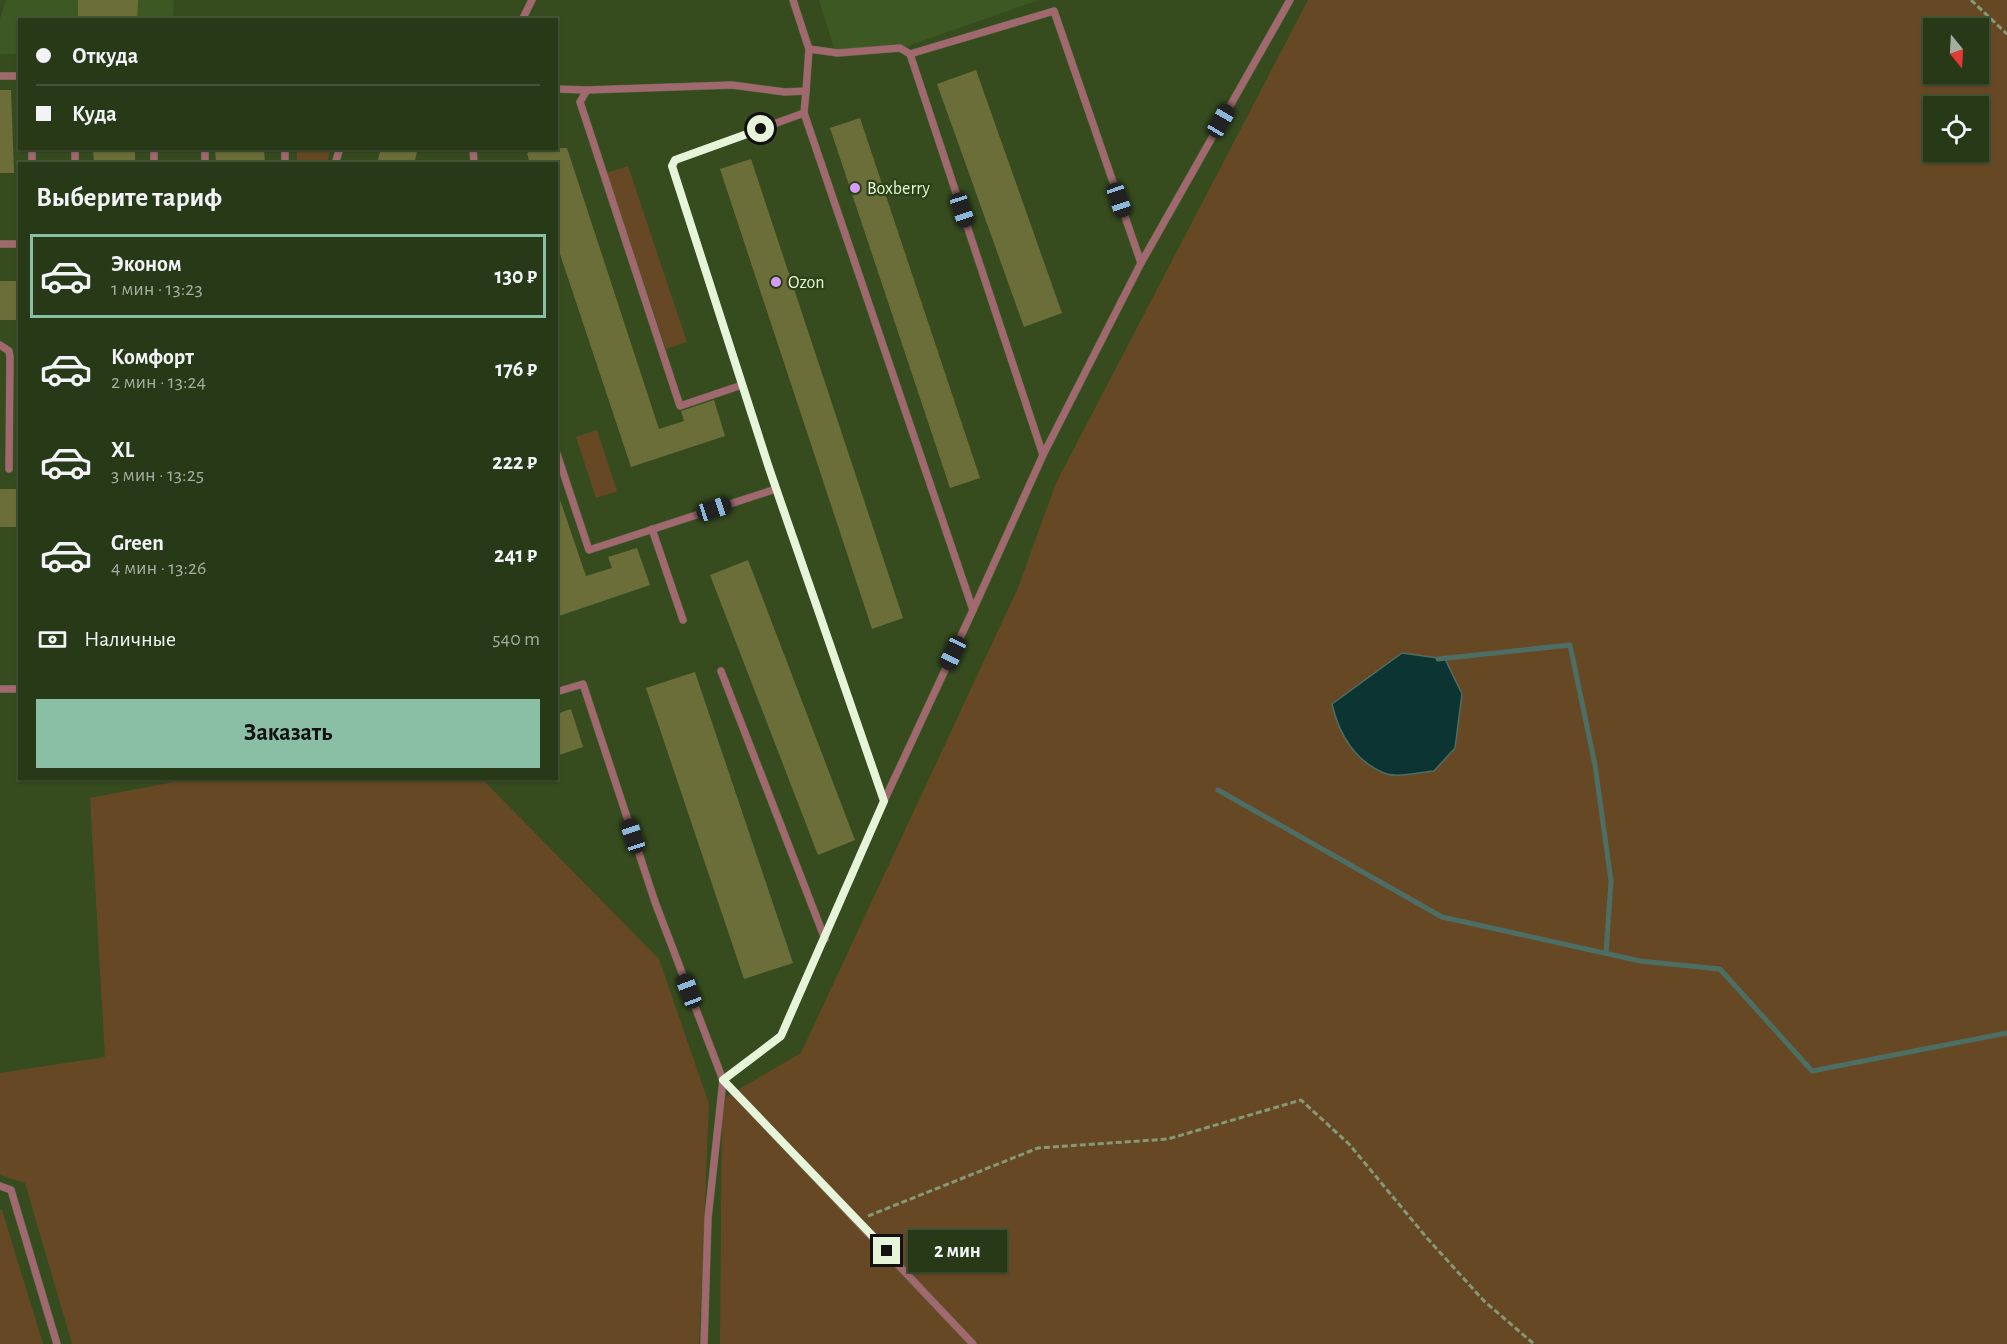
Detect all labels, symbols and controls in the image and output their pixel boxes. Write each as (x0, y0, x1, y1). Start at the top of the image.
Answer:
north arrow (1923, 18, 1989, 84)
map controls (1923, 18, 1989, 162)
text: Откуда (72, 45, 138, 67)
button: locate (1923, 96, 1989, 162)
car (1204, 101, 1238, 141)
text: Куда (72, 103, 117, 125)
route start (747, 115, 774, 142)
place label: Boxberry (867, 180, 930, 198)
car (1105, 180, 1133, 220)
marker: Boxberry (848, 181, 862, 195)
text: Выберите тариф (36, 184, 222, 211)
car (948, 190, 976, 230)
icon: car (39, 249, 93, 303)
text: Эконом (111, 253, 182, 275)
text: 130 ₽ (495, 265, 537, 287)
place label: Ozon (788, 274, 825, 292)
marker: Ozon (769, 275, 783, 289)
text: 1 мин · 13:23 (111, 279, 203, 299)
icon: car (39, 342, 93, 396)
text: Комфорт (111, 346, 194, 368)
text: 176 ₽ (495, 358, 537, 380)
text: 2 мин · 13:24 (111, 372, 206, 392)
icon: car (39, 435, 93, 489)
text: XL (111, 439, 134, 461)
text: 222 ₽ (492, 451, 537, 473)
text: 3 мин · 13:25 (111, 465, 204, 485)
car (694, 495, 734, 523)
icon: car (39, 528, 93, 582)
text: Green (111, 532, 164, 554)
text: 241 ₽ (494, 544, 537, 566)
text: 4 мин · 13:26 (111, 558, 207, 578)
icon: cash (36, 623, 69, 656)
text: Наличные (84, 628, 176, 650)
text: 540 m (492, 629, 540, 649)
car (937, 633, 969, 673)
button: Заказать (36, 699, 540, 768)
car (619, 816, 647, 856)
car (674, 971, 704, 1011)
callout: 2 мин (908, 1230, 1007, 1272)
route end (873, 1237, 900, 1264)
text: 2 мин (934, 1241, 981, 1261)

